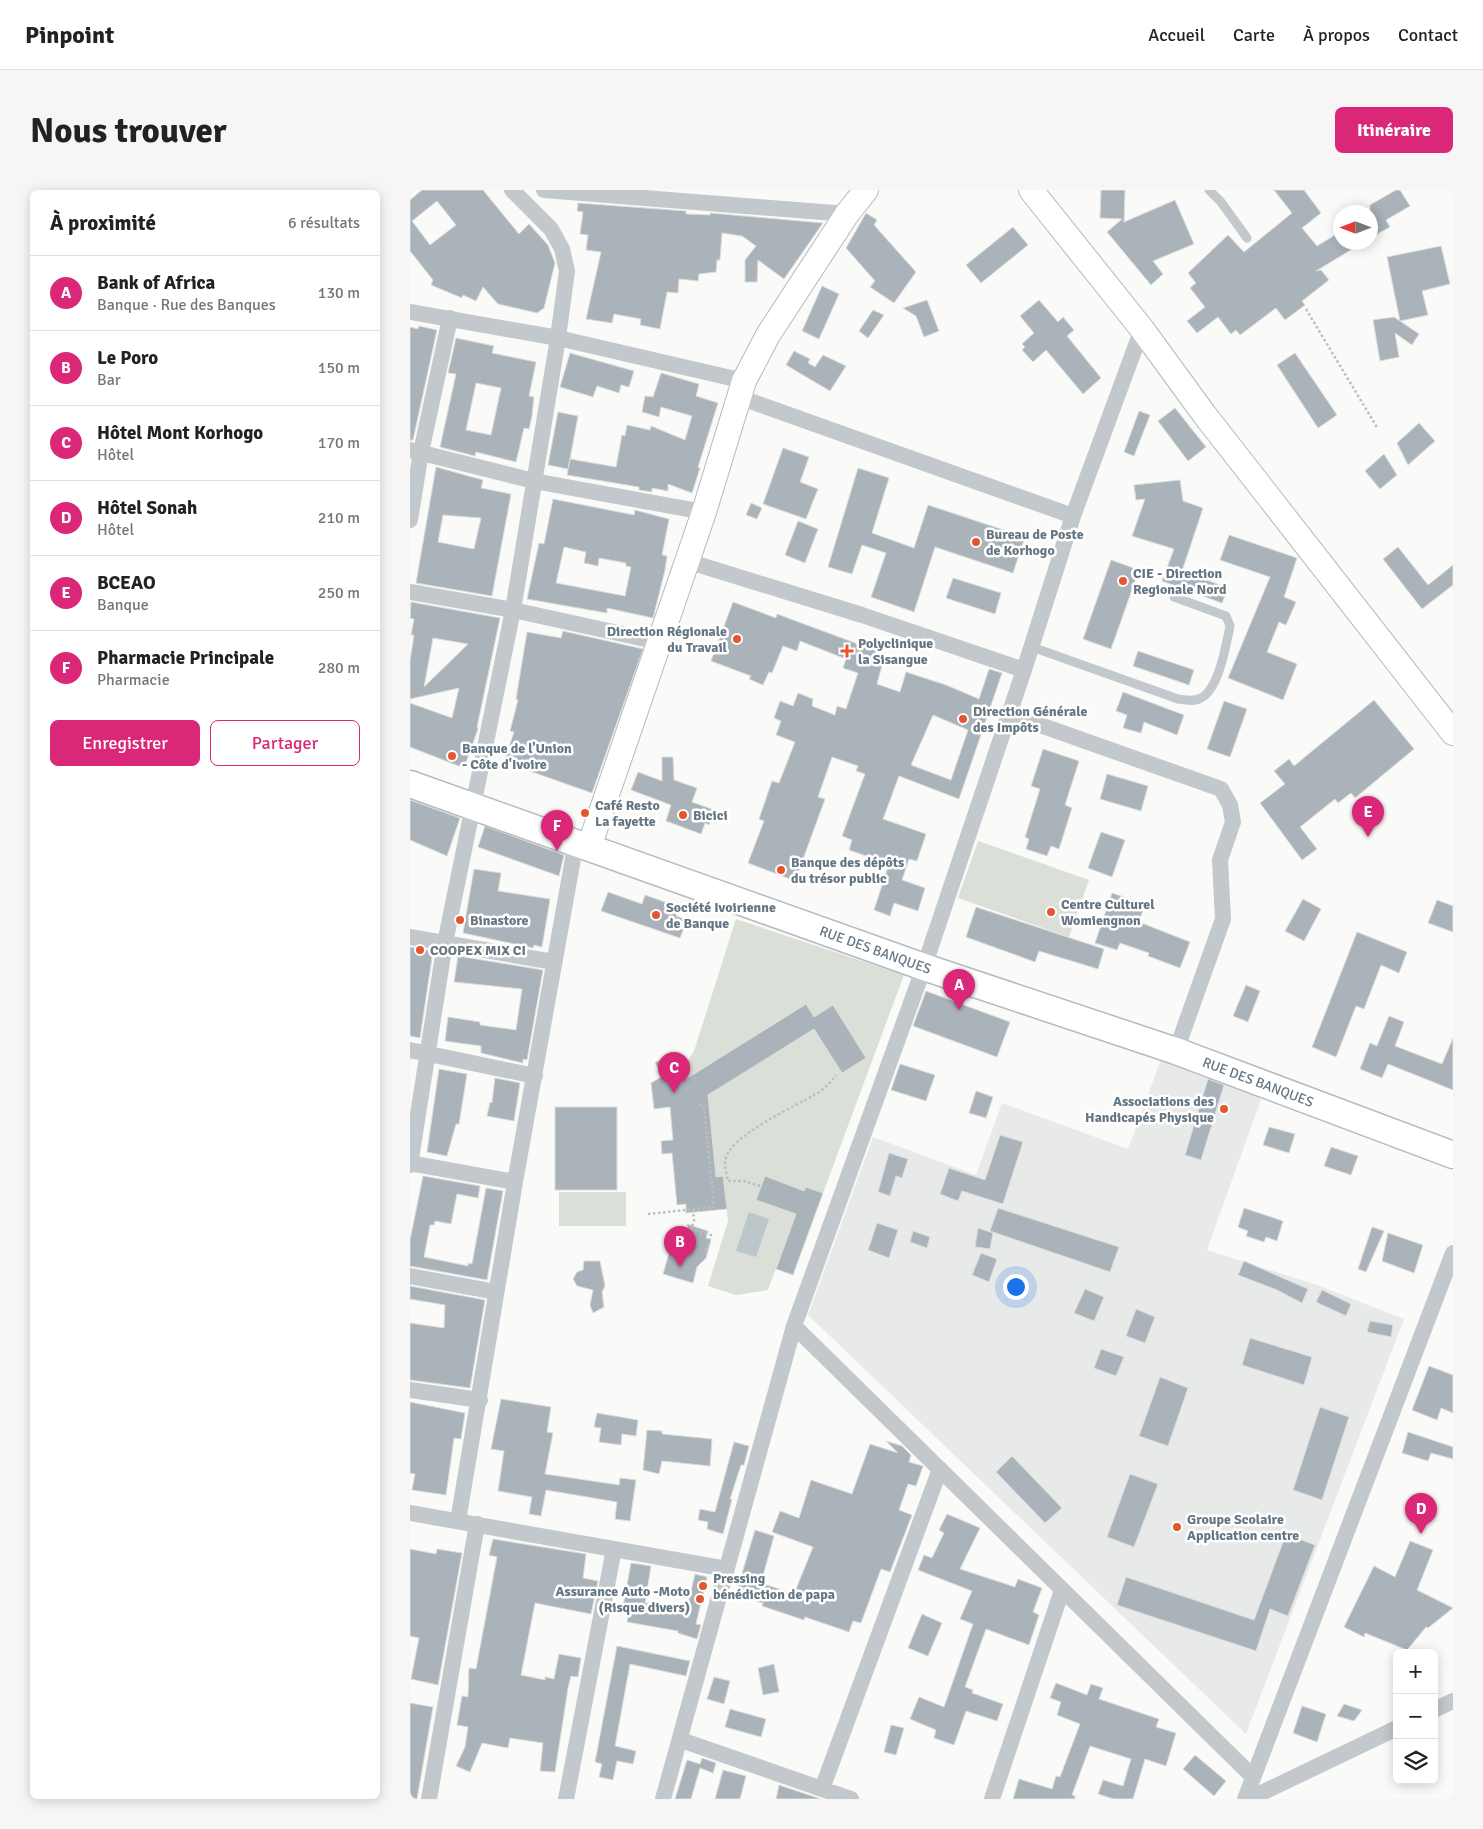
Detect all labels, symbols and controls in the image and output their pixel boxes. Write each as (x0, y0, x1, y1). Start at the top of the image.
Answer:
text: Pinpoint (25, 20, 114, 50)
text: Accueil (1148, 24, 1205, 46)
text: Carte (1233, 24, 1275, 46)
text: À propos (1303, 24, 1370, 46)
text: Contact (1398, 24, 1458, 46)
button: Itinéraire (1335, 107, 1453, 153)
text: Nous trouver (30, 109, 227, 152)
north arrow (1333, 205, 1378, 250)
text: À proximité (50, 210, 156, 236)
text: 6 résultats (288, 213, 360, 233)
text: Bank of Africa (97, 271, 215, 295)
text: A (61, 283, 71, 303)
text: 130 m (318, 283, 360, 303)
text: Banque · Rue des Banques (97, 295, 276, 315)
text: Le Poro (97, 346, 158, 370)
text: B (61, 358, 71, 378)
text: 150 m (318, 358, 360, 378)
text: Bar (97, 370, 121, 390)
text: Hôtel Mont Korhogo (97, 421, 263, 445)
text: C (61, 433, 71, 453)
text: 170 m (318, 433, 360, 453)
text: Hôtel (97, 445, 134, 465)
text: Hôtel Sonah (97, 496, 197, 520)
text: D (61, 508, 71, 528)
text: 210 m (318, 508, 360, 528)
text: Hôtel (97, 520, 134, 540)
place label: Bureau de Poste de Korhogo (986, 526, 1084, 559)
marker: Bureau de Poste de Korhogo (970, 536, 982, 548)
place label: CIE - Direction Regionale Nord (1133, 565, 1227, 598)
text: BCEAO (97, 571, 156, 595)
marker: CIE - Direction Regionale Nord (1117, 575, 1129, 587)
text: E (61, 583, 71, 603)
text: 250 m (318, 583, 360, 603)
text: Banque (97, 595, 149, 615)
place label: Direction Régionale du Travail (607, 623, 728, 656)
marker: Direction Régionale du Travail (731, 633, 743, 645)
place label: Polyclinique la Sisangue (858, 635, 933, 668)
marker: Polyclinique la Sisangue (840, 644, 854, 658)
text: Pharmacie Principale (97, 646, 274, 670)
text: F (62, 658, 70, 678)
text: 280 m (318, 658, 360, 678)
text: Pharmacie (97, 670, 170, 690)
place label: Direction Générale des Impôts (973, 703, 1088, 736)
marker: Direction Générale des Impôts (957, 713, 969, 725)
button: Enregistrer (50, 720, 200, 766)
button: Partager (210, 720, 360, 766)
place label: Banque de l'Union - Côte d'Ivoire (462, 740, 572, 773)
marker: Banque de l'Union - Côte d'Ivoire (446, 750, 458, 762)
pin: E (1352, 796, 1384, 837)
place label: Café Resto La fayette (595, 797, 660, 830)
marker: Café Resto La fayette (579, 807, 591, 819)
place label: Bicici (693, 807, 728, 824)
marker: Bicici (677, 809, 689, 821)
pin: F (541, 810, 573, 851)
place label: Banque des dépôts du trésor public (791, 854, 904, 887)
marker: Banque des dépôts du trésor public (775, 864, 787, 876)
place label: Centre Culturel Womiengnon (1061, 896, 1155, 929)
place label: Société Ivoirienne de Banque (666, 899, 776, 932)
marker: Centre Culturel Womiengnon (1045, 906, 1057, 918)
marker: Société Ivoirienne de Banque (650, 909, 662, 921)
place label: Binastore (470, 912, 529, 929)
marker: Binastore (454, 914, 466, 926)
street label: RUE DES BANQUES (817, 922, 934, 977)
place label: COOPEX MIX CI (430, 942, 526, 959)
marker: COOPEX MIX CI (414, 944, 426, 956)
pin: A (943, 969, 975, 1010)
pin: C (658, 1052, 690, 1093)
street label: RUE DES BANQUES (1200, 1053, 1316, 1110)
place label: Associations des Handicapés Physique (1085, 1093, 1214, 1126)
marker: Associations des Handicapés Physique (1218, 1103, 1230, 1115)
pin: B (664, 1226, 696, 1267)
your location (1003, 1274, 1029, 1300)
pin: D (1405, 1493, 1437, 1534)
place label: Groupe Scolaire Application centre (1187, 1511, 1299, 1544)
marker: Groupe Scolaire Application centre (1171, 1521, 1183, 1533)
place label: Pressing bénédiction de papa (713, 1570, 835, 1603)
marker: Pressing bénédiction de papa (697, 1580, 709, 1592)
place label: Assurance Auto -Moto (Risque divers) (556, 1583, 690, 1616)
marker: Assurance Auto -Moto (Risque divers) (694, 1593, 706, 1605)
map controls (1393, 1649, 1438, 1784)
button: + (1393, 1649, 1438, 1694)
button: − (1393, 1694, 1438, 1739)
button: layers (1393, 1739, 1438, 1784)

